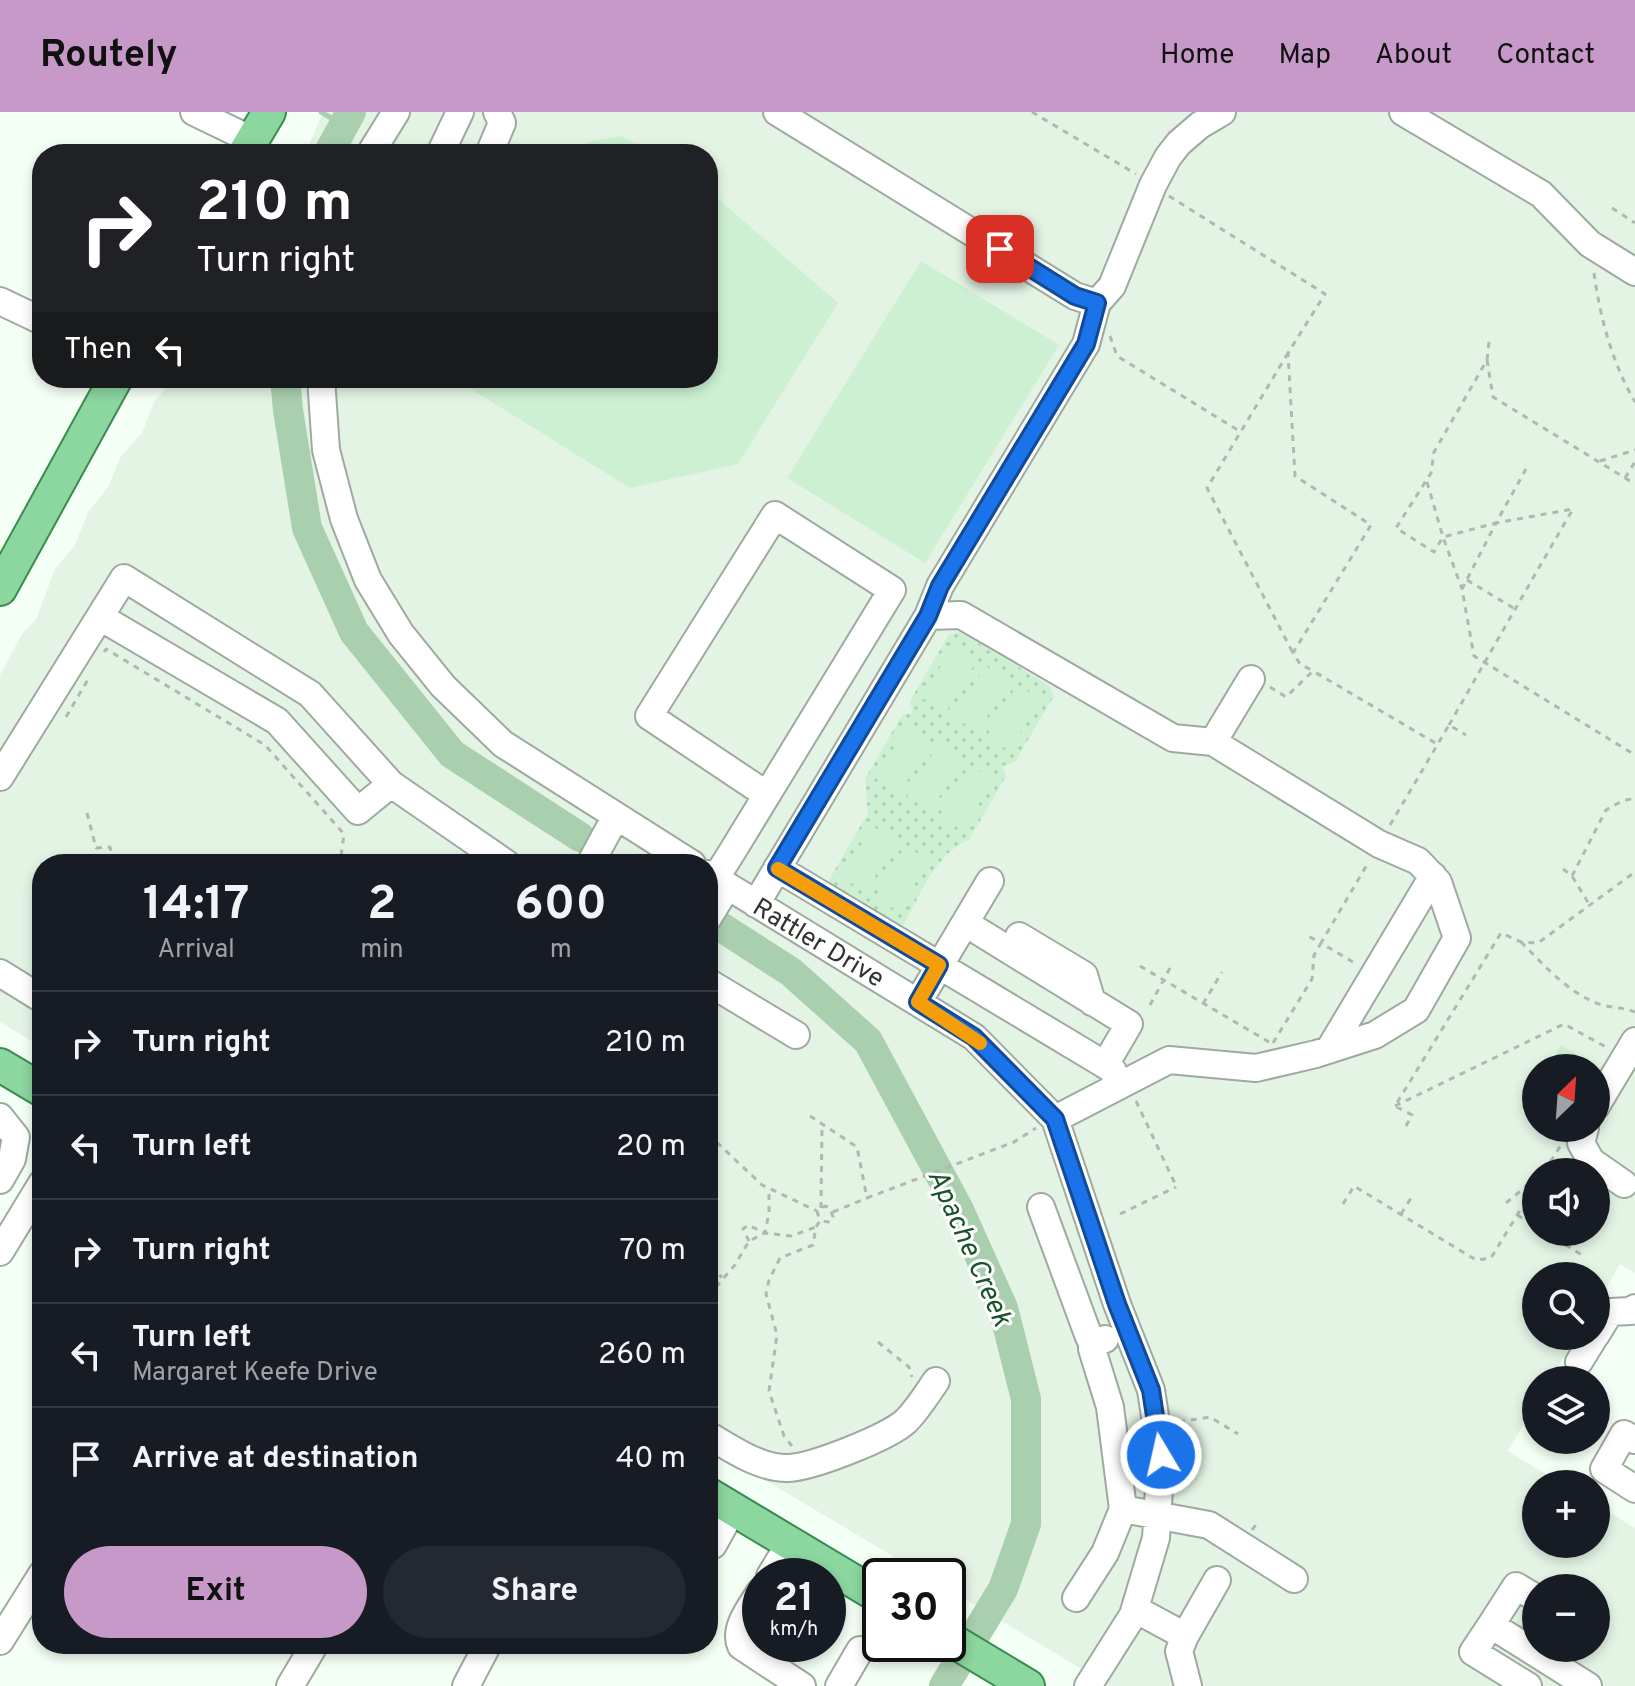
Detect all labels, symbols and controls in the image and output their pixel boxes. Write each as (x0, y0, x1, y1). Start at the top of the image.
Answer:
text: Routely (40, 32, 178, 81)
text: Home (1160, 38, 1234, 74)
text: Map (1278, 38, 1331, 74)
text: About (1375, 38, 1452, 74)
text: Contact (1496, 38, 1595, 74)
text: 210 m (196, 170, 353, 240)
icon: right (64, 176, 168, 280)
pin (966, 215, 1034, 283)
icon: arrive (978, 227, 1022, 271)
text: Turn right (196, 239, 355, 285)
icon: left (148, 328, 192, 372)
text: Then (64, 332, 132, 369)
text: 14:17 (143, 876, 249, 936)
text: 2 (367, 876, 397, 936)
text: 600 (514, 876, 607, 936)
street label: Rattler Drive (746, 892, 890, 996)
text: Arrival (157, 934, 235, 967)
text: min (360, 934, 404, 967)
text: m (550, 934, 572, 967)
icon: right (64, 1021, 108, 1065)
text: Turn right (132, 1025, 270, 1062)
text: 210 m (605, 1025, 686, 1062)
north arrow (1522, 1054, 1610, 1142)
map controls (1522, 1054, 1610, 1662)
icon: left (64, 1125, 108, 1169)
text: Turn left (132, 1129, 252, 1166)
text: 20 m (616, 1129, 686, 1166)
button: sound (1522, 1158, 1610, 1246)
water label: Apache Creek (918, 1164, 1019, 1333)
icon: right (64, 1229, 108, 1273)
text: Turn right (132, 1233, 270, 1270)
text: 70 m (620, 1233, 686, 1270)
button: search (1522, 1262, 1610, 1350)
text: Turn left (132, 1320, 252, 1357)
icon: left (64, 1333, 108, 1377)
text: 260 m (598, 1337, 686, 1374)
text: Margaret Keefe Drive (132, 1357, 378, 1390)
button: layers (1522, 1366, 1610, 1454)
position arrow (1119, 1413, 1203, 1497)
icon: arrive (64, 1437, 108, 1481)
text: Arrive at destination (132, 1441, 418, 1478)
text: 40 m (616, 1441, 686, 1478)
button: + (1522, 1470, 1610, 1558)
button: Exit (64, 1546, 367, 1638)
button: Share (383, 1546, 686, 1638)
speed limit sign: 30 (862, 1558, 966, 1662)
button: − (1522, 1574, 1610, 1662)
text: 21 (774, 1575, 814, 1625)
text: km/h (770, 1617, 818, 1643)

